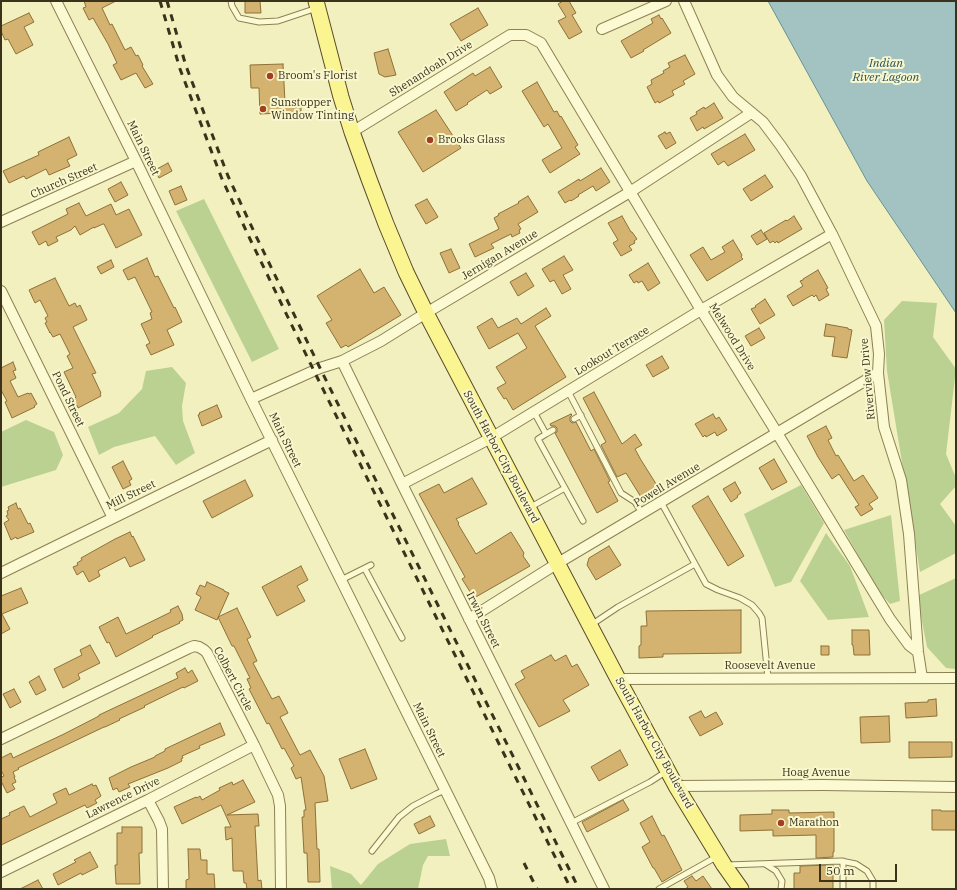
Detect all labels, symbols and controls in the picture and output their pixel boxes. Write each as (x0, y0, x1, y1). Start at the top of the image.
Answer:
street label: Shenandoah Drive (387, 38, 475, 100)
water label: Indian River Lagoon (853, 57, 919, 85)
place label: Broom's Florist (278, 69, 357, 83)
marker: Broom's Florist (265, 71, 275, 81)
place label: Sunstopper Window Tinting (271, 96, 354, 122)
marker: Sunstopper Window Tinting (258, 104, 268, 114)
street label: Main Street (124, 118, 162, 178)
place label: Brooks Glass (438, 133, 505, 147)
marker: Brooks Glass (425, 135, 435, 145)
street label: Church Street (29, 160, 99, 202)
street label: Jernigan Avenue (460, 227, 540, 283)
street label: Melwood Drive (706, 301, 758, 373)
street label: Lookout Terrace (572, 324, 652, 378)
street label: Riverview Drive (858, 338, 878, 420)
street label: Pond Street (49, 369, 87, 429)
street label: South Harbor City Boulevard (460, 388, 542, 526)
street label: Main Street (266, 410, 304, 470)
street label: Powell Avenue (631, 460, 703, 510)
street label: Mill Street (104, 477, 158, 513)
street label: Irwin Street (463, 590, 503, 650)
street label: Colbert Circle (211, 645, 255, 713)
street label: Roosevelt Avenue (724, 659, 816, 673)
street label: South Harbor City Boulevard (612, 675, 696, 811)
street label: Main Street (410, 700, 448, 760)
street label: Hoag Avenue (782, 766, 850, 780)
street label: Lawrence Drive (84, 774, 162, 822)
place label: Marathon (789, 816, 839, 830)
marker: Marathon (776, 818, 786, 828)
scale bar (821, 856, 899, 882)
text: 50 m (826, 863, 855, 878)

